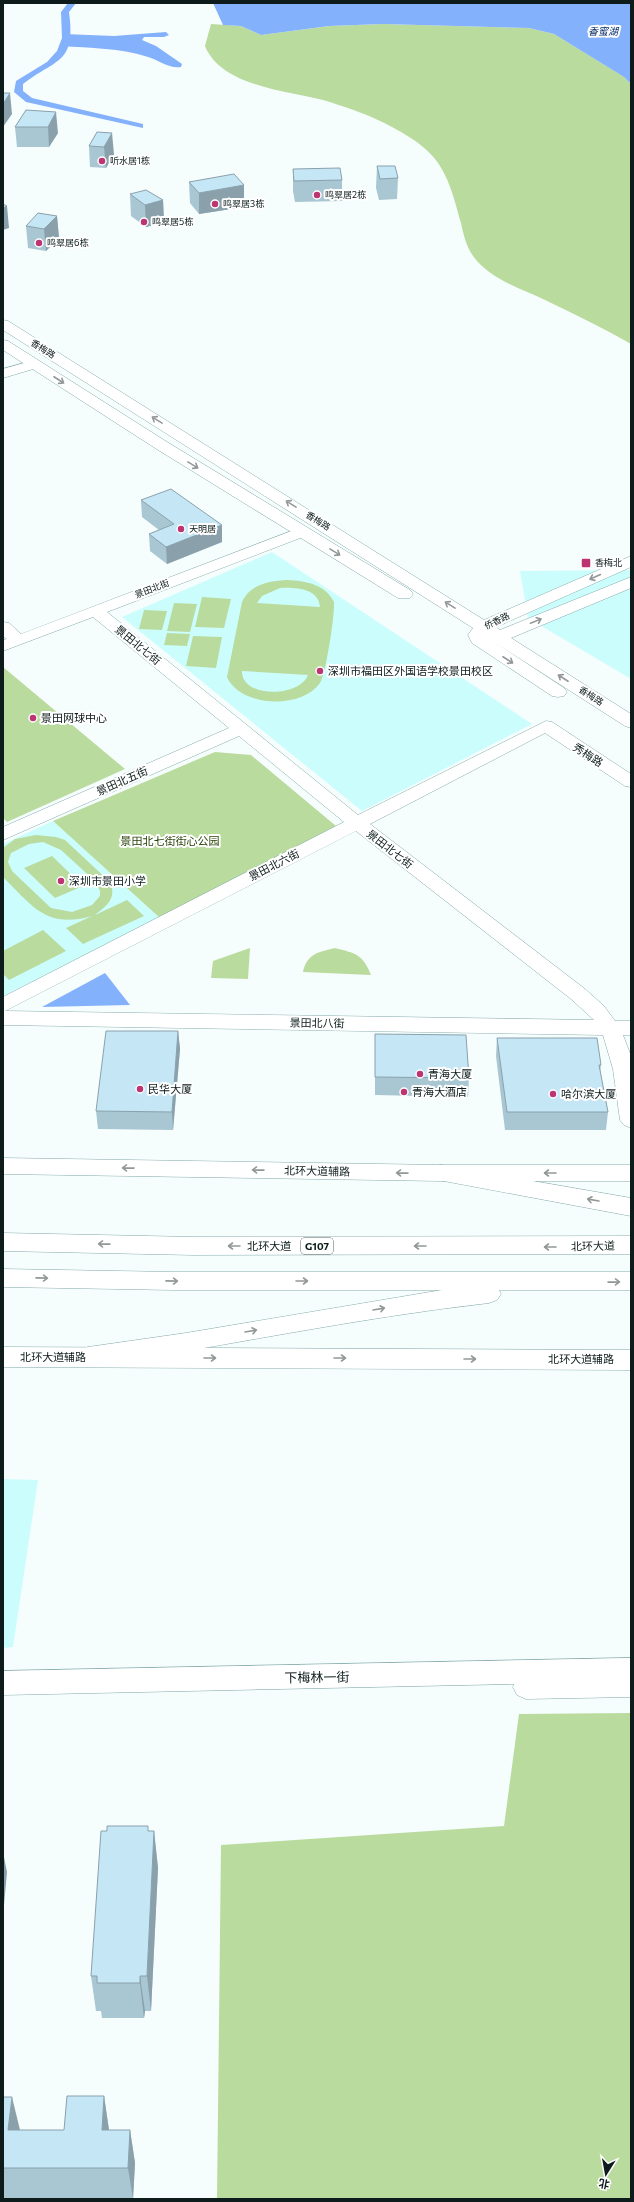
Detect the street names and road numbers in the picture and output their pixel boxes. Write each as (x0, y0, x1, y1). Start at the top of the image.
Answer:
street label: 香梅路 (29, 337, 58, 360)
street label: 香梅路 (304, 509, 333, 532)
street label: 景田北街 (133, 577, 171, 600)
street label: 侨香路 (482, 610, 511, 631)
street label: 景田北七街 (113, 622, 164, 667)
street label: 香梅路 (577, 684, 606, 708)
street label: 秀梅路 (571, 740, 606, 769)
street label: 景田北五街 (94, 763, 150, 798)
street label: 景田北七街 (365, 827, 416, 871)
street label: 景田北六街 (246, 846, 301, 883)
street label: 景田北八街 (289, 1016, 345, 1029)
street label: 北环大道辅路 (284, 1163, 350, 1178)
road number: G107 (301, 1238, 333, 1254)
street label: 北环大道 (247, 1239, 291, 1252)
street label: 北环大道 (571, 1239, 615, 1252)
street label: 北环大道辅路 (20, 1350, 86, 1363)
street label: 北环大道辅路 (548, 1352, 614, 1365)
street label: 下梅林一街 (284, 1668, 350, 1686)

